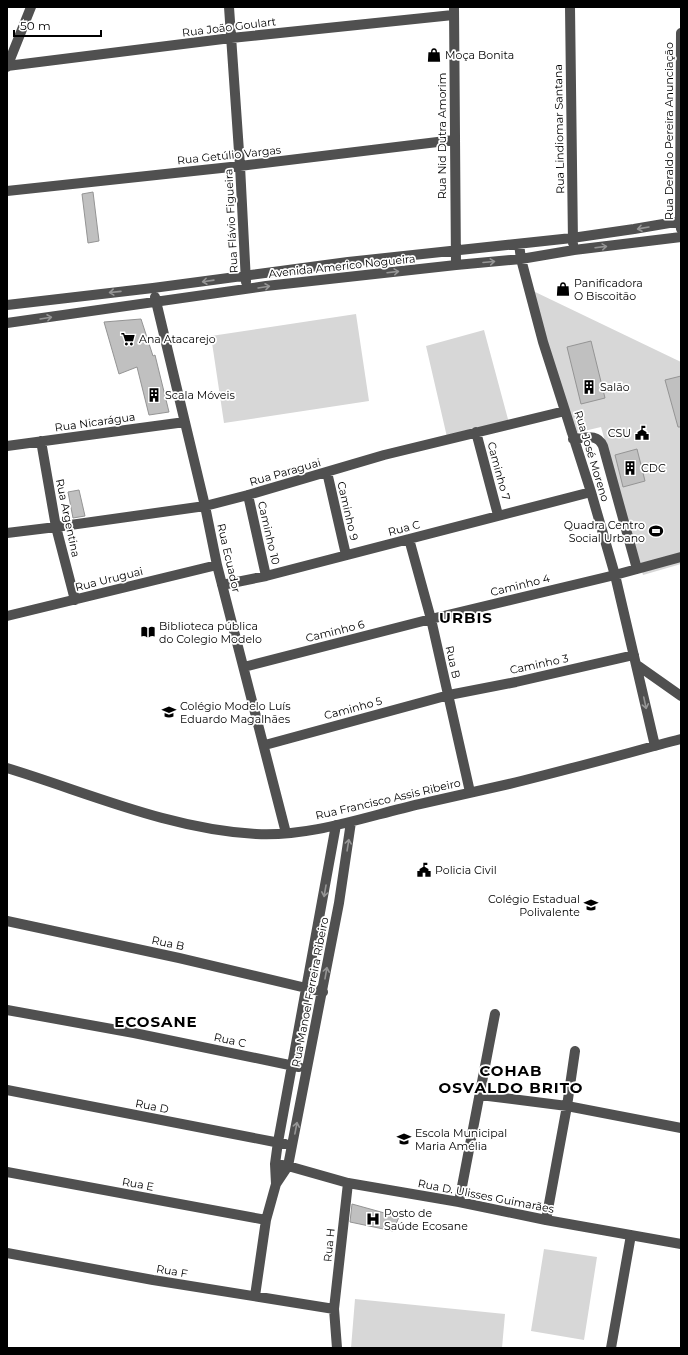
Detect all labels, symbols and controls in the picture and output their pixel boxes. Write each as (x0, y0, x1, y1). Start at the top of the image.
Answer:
scale bar (14, 12, 101, 38)
street label: Rua João Goulart (181, 14, 277, 40)
text: 50 m (20, 18, 51, 33)
street label: Rua Deraldo Pereira Anunciação (662, 42, 676, 220)
shop icon: Moça Bonita (426, 47, 442, 63)
place label: Moça Bonita (445, 48, 514, 62)
street label: Rua Lindiomar Santana (551, 64, 567, 194)
street label: Rua Nid Dutra Amorim (435, 73, 449, 199)
street label: Rua Getúlio Vargas (176, 143, 282, 167)
street label: Rua Flávio Figueira (221, 168, 241, 274)
one-way arrow (637, 224, 650, 232)
one-way arrow (594, 243, 607, 251)
street label: Avenida Americo Nogueira (268, 251, 416, 281)
one-way arrow (482, 258, 495, 266)
one-way arrow (386, 269, 399, 276)
place label: Panificadora O Biscoitão (574, 276, 643, 303)
one-way arrow (202, 277, 215, 285)
shop icon: Panificadora O Biscoitão (555, 281, 571, 297)
one-way arrow (257, 283, 270, 291)
one-way arrow (109, 289, 122, 296)
one-way arrow (39, 314, 52, 322)
supermarket icon: Ana Atacarejo (120, 331, 136, 347)
place label: Ana Atacarejo (139, 332, 216, 346)
building icon: Salão (581, 379, 597, 395)
place label: Salão (600, 380, 630, 394)
building icon: Scala Móveis (146, 387, 162, 403)
place label: Scala Móveis (165, 388, 235, 402)
street label: Rua Nicarágua (54, 409, 136, 435)
street label: Rua José Moreno (571, 409, 613, 503)
public building icon: CSU (634, 425, 650, 441)
place label: CSU (608, 426, 631, 440)
street label: Caminho 7 (484, 440, 514, 502)
street label: Rua Paraguai (248, 455, 322, 489)
building icon: CDC (622, 460, 638, 476)
place label: CDC (641, 461, 666, 475)
street label: Rua Argentina (53, 477, 83, 559)
street label: Caminho 9 (334, 480, 362, 542)
street label: Caminho 10 (255, 500, 283, 566)
street label: Rua C (386, 517, 422, 539)
place label: Quadra Centro Social Urbano (564, 518, 645, 545)
street label: Rua Ecuador (214, 522, 244, 594)
sports icon: Quadra Centro Social Urbano (648, 523, 664, 539)
street label: Rua Uruguai (74, 564, 145, 594)
street label: Caminho 4 (489, 571, 552, 599)
district label: URBIS (439, 608, 493, 627)
street label: Caminho 6 (304, 617, 366, 645)
place label: Biblioteca pública do Colegio Modelo (159, 619, 262, 646)
library icon: Biblioteca pública do Colegio Modelo (140, 624, 156, 640)
street label: Rua B (442, 644, 464, 680)
street label: Caminho 3 (508, 651, 570, 677)
street label: Caminho 5 (322, 694, 384, 722)
one-way arrow (641, 696, 649, 709)
place label: Colégio Modelo Luís Eduardo Magalhães (180, 699, 291, 726)
school or university icon: Colégio Modelo Luís Eduardo Magalhães (161, 704, 177, 720)
street label: Rua Francisco Assis Ribeiro (314, 775, 462, 823)
one-way arrow (344, 838, 352, 851)
public building icon: Policia Civil (416, 862, 432, 878)
place label: Policia Civil (435, 863, 497, 877)
one-way arrow (320, 884, 328, 897)
place label: Colégio Estadual Polivalente (488, 892, 580, 919)
school or university icon: Colégio Estadual Polivalente (583, 897, 599, 913)
street label: Rua Manoel Ferreira Ribeiro (289, 916, 331, 1068)
street label: Rua B (150, 933, 186, 953)
one-way arrow (322, 967, 330, 980)
district label: ECOSANE (114, 1012, 198, 1031)
street label: Rua C (213, 1030, 248, 1050)
district label: COHAB OSVALDO BRITO (439, 1061, 583, 1097)
street label: Rua D (134, 1096, 170, 1116)
one-way arrow (292, 1122, 300, 1135)
place label: Escola Municipal Maria Amélia (415, 1126, 507, 1153)
school or university icon: Escola Municipal Maria Amélia (396, 1131, 412, 1147)
street label: Rua E (121, 1174, 155, 1194)
street label: Rua D. Ulisses Guimarães (417, 1176, 556, 1216)
place label: Posto de Saúde Ecosane (384, 1206, 468, 1233)
hospital icon: Posto de Saúde Ecosane (365, 1211, 381, 1227)
street label: Rua H (320, 1228, 338, 1262)
street label: Rua F (155, 1261, 189, 1281)

